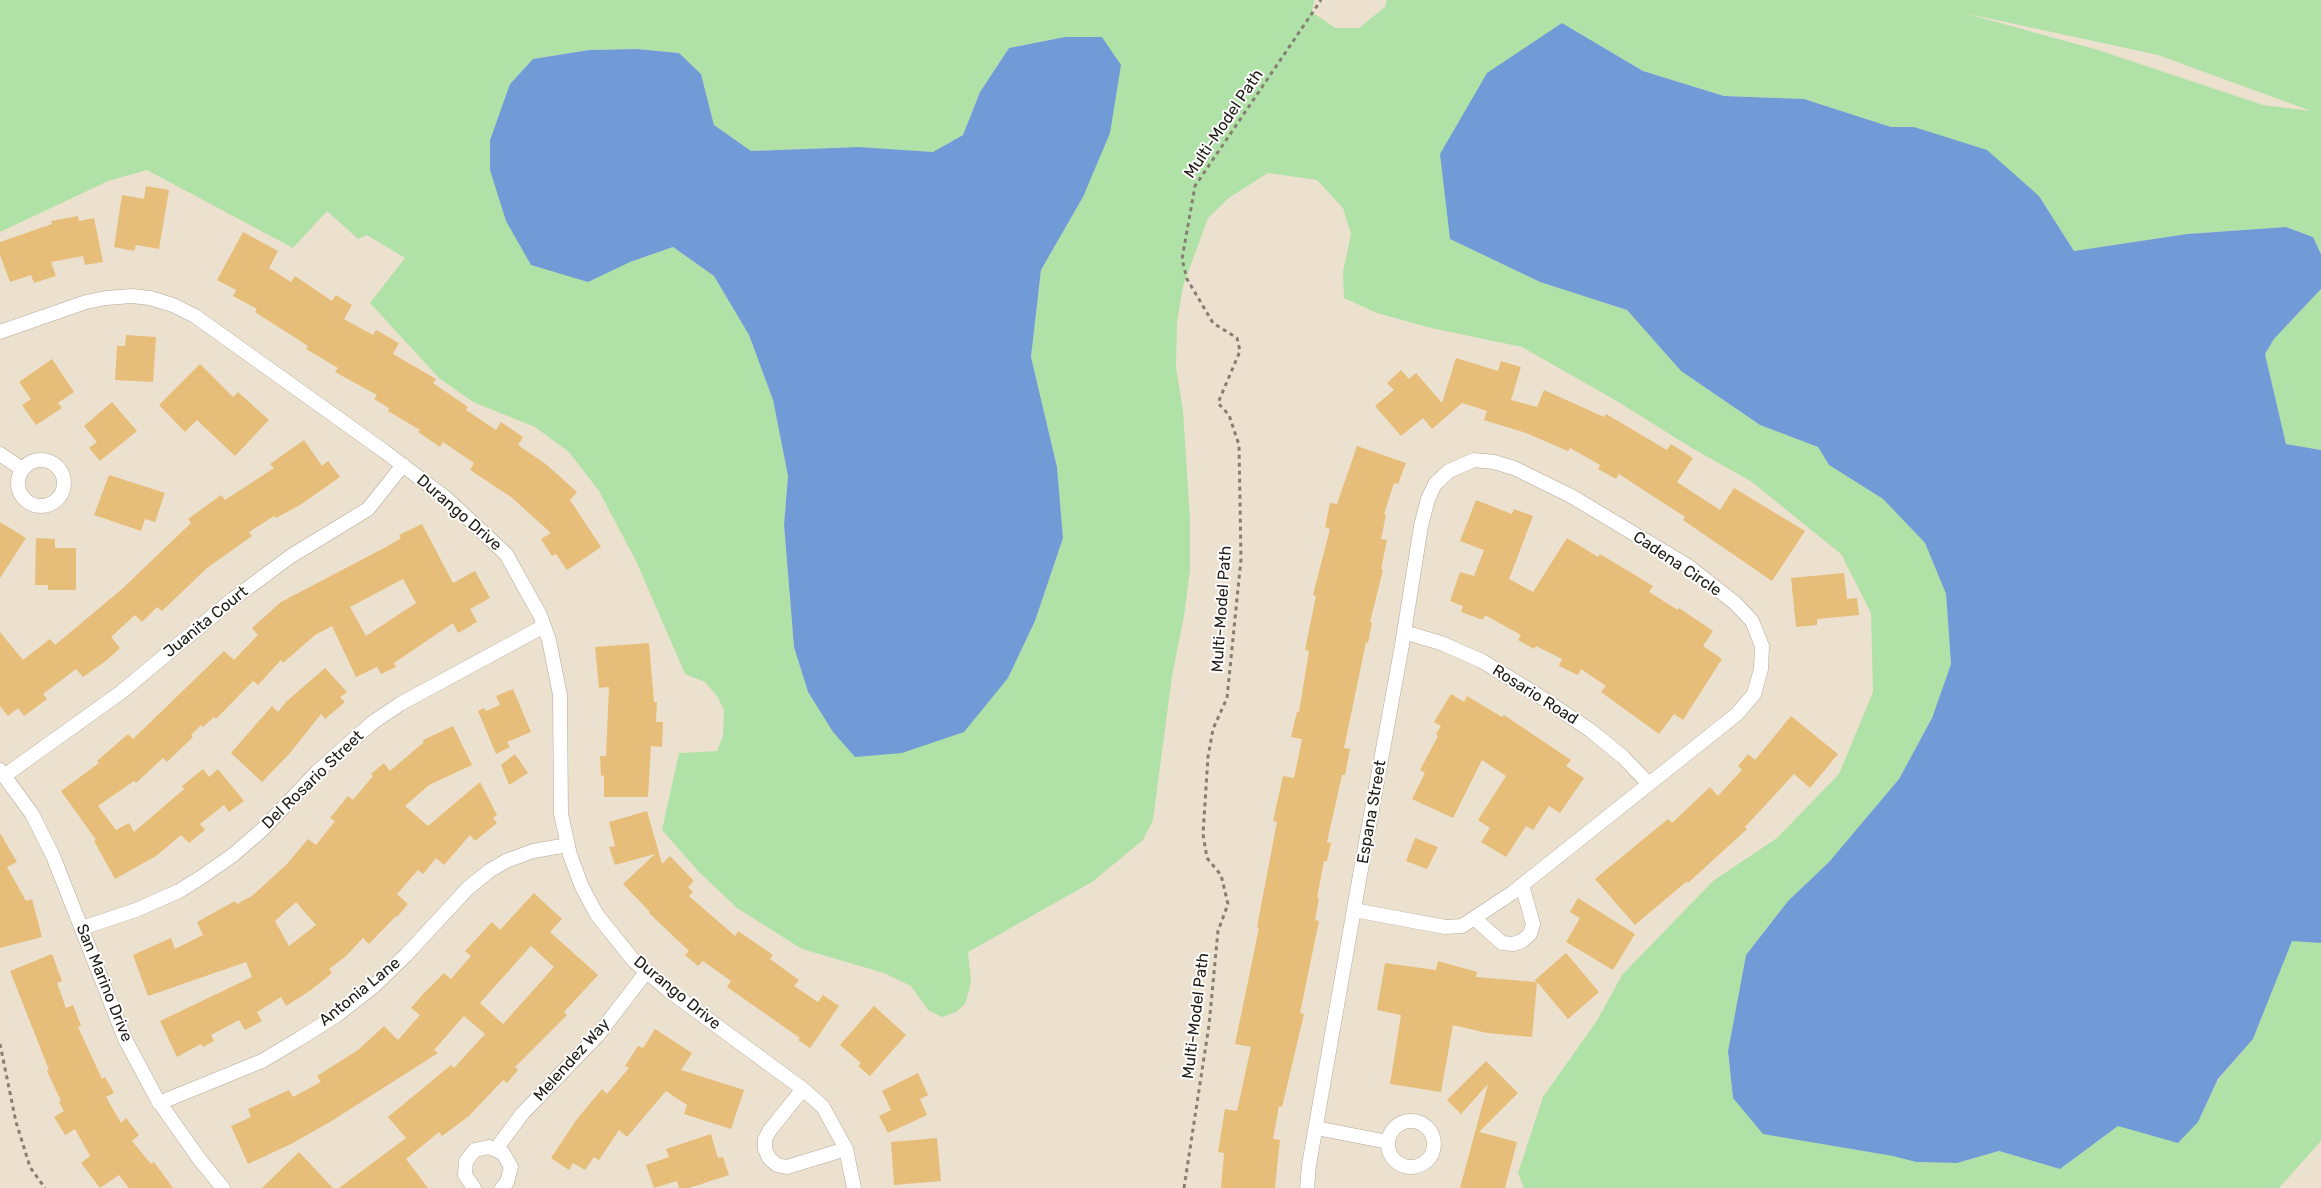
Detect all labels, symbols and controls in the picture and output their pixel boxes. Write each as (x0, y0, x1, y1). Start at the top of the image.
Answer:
street label: Multi-Model Path (1181, 66, 1267, 182)
street label: Durango Drive (413, 471, 505, 555)
street label: Cadena Circle (1629, 527, 1725, 601)
street label: Multi-Model Path (1208, 545, 1236, 673)
street label: Juanita Court (160, 582, 252, 662)
street label: Rosario Road (1489, 661, 1581, 729)
street label: Del Rosario Street (258, 727, 368, 833)
street label: Espana Street (1353, 759, 1391, 865)
street label: San Marino Drive (72, 921, 136, 1045)
street label: Durango Drive (630, 952, 724, 1034)
street label: Multi-Model Path (1179, 952, 1213, 1080)
street label: Antonia Lane (316, 954, 404, 1030)
street label: Melendez Way (530, 1015, 614, 1105)

